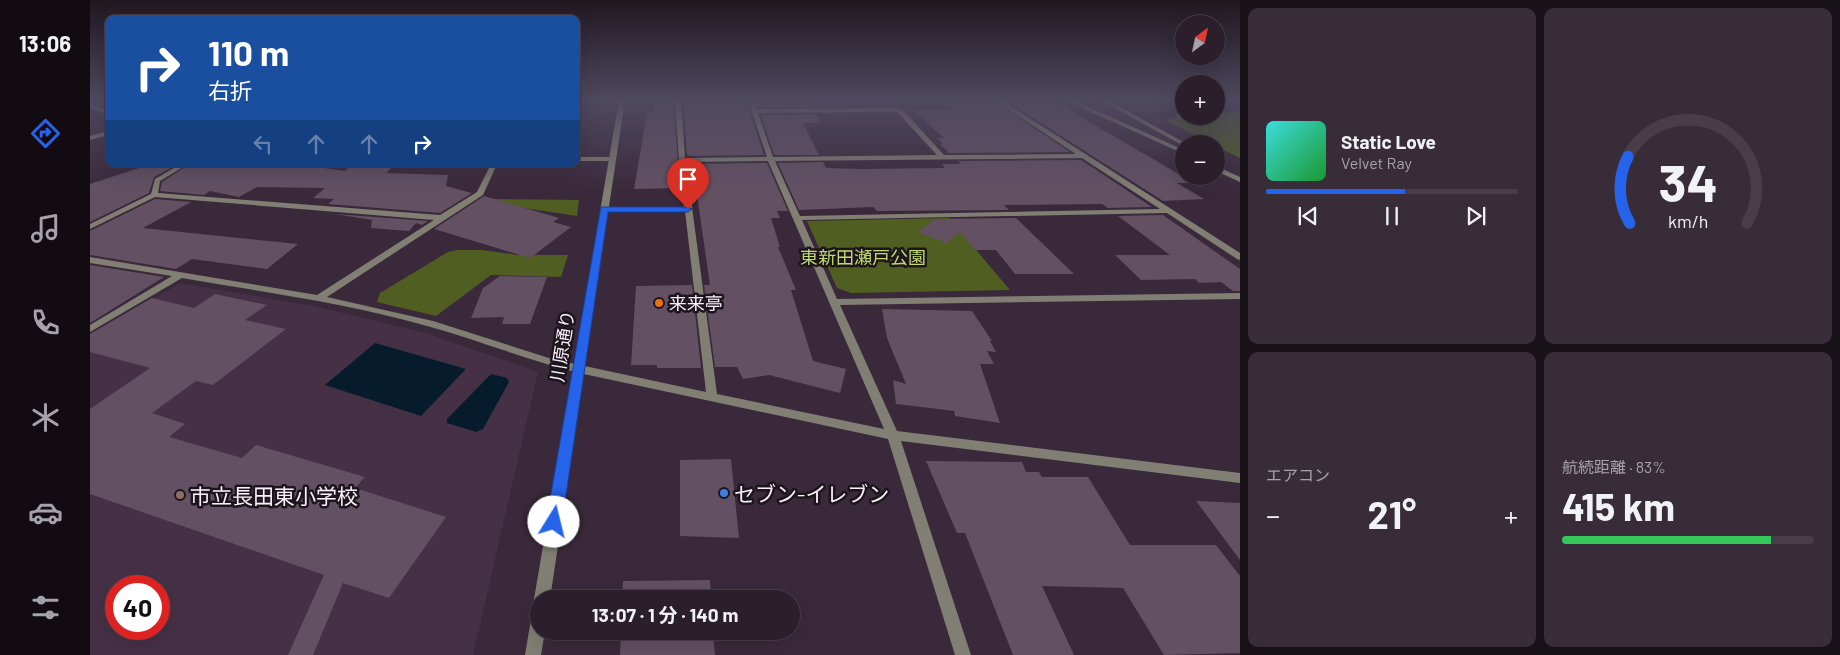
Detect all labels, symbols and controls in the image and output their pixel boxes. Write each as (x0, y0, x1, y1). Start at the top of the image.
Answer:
north arrow (1175, 15, 1225, 65)
map controls (1175, 15, 1225, 185)
text: 13:06 (19, 30, 71, 56)
text: 110 m (208, 31, 289, 73)
icon: right (125, 35, 190, 100)
button: + (1175, 75, 1225, 125)
text: 右折 (208, 77, 252, 103)
icon: directions (28, 116, 63, 151)
icon: left (249, 130, 277, 158)
icon: ahead (302, 130, 330, 158)
icon: ahead (355, 130, 383, 158)
icon: right (408, 130, 436, 158)
text: Static Love (1341, 130, 1436, 153)
button: − (1175, 135, 1225, 185)
text: 34 (1658, 150, 1718, 212)
text: Velvet Ray (1341, 153, 1412, 172)
pin (667, 158, 709, 209)
icon: arrive (674, 165, 702, 193)
icon: previous (1294, 202, 1322, 230)
icon: pause (1378, 202, 1406, 230)
icon: next (1462, 202, 1490, 230)
text: km/h (1668, 210, 1708, 232)
icon: music (28, 211, 63, 246)
park label: 東新田瀬戸公園 (800, 246, 926, 268)
place label: 来来亭 (669, 292, 723, 314)
marker: 来来亭 (653, 297, 665, 309)
icon: phone (28, 305, 63, 340)
street label: 川原通り (546, 309, 578, 383)
icon: climate (28, 400, 63, 435)
text: 航続距離 · 83% (1562, 457, 1666, 476)
text: エアコン (1266, 465, 1330, 484)
place label: セブン-イレブン (734, 481, 889, 506)
place label: 市立長田東小学校 (190, 483, 358, 508)
text: 415 km (1562, 483, 1675, 529)
marker: セブン-イレブン (718, 487, 730, 499)
marker: 市立長田東小学校 (174, 489, 186, 501)
text: 21° (1368, 491, 1416, 537)
icon: car (28, 495, 63, 530)
position arrow (527, 495, 579, 547)
text: − (1266, 498, 1280, 532)
text: + (1504, 498, 1518, 532)
speed limit sign: 40 (105, 575, 170, 640)
icon: filters (28, 590, 63, 625)
text: 13:07 · 1 分 · 140 m (592, 603, 738, 626)

